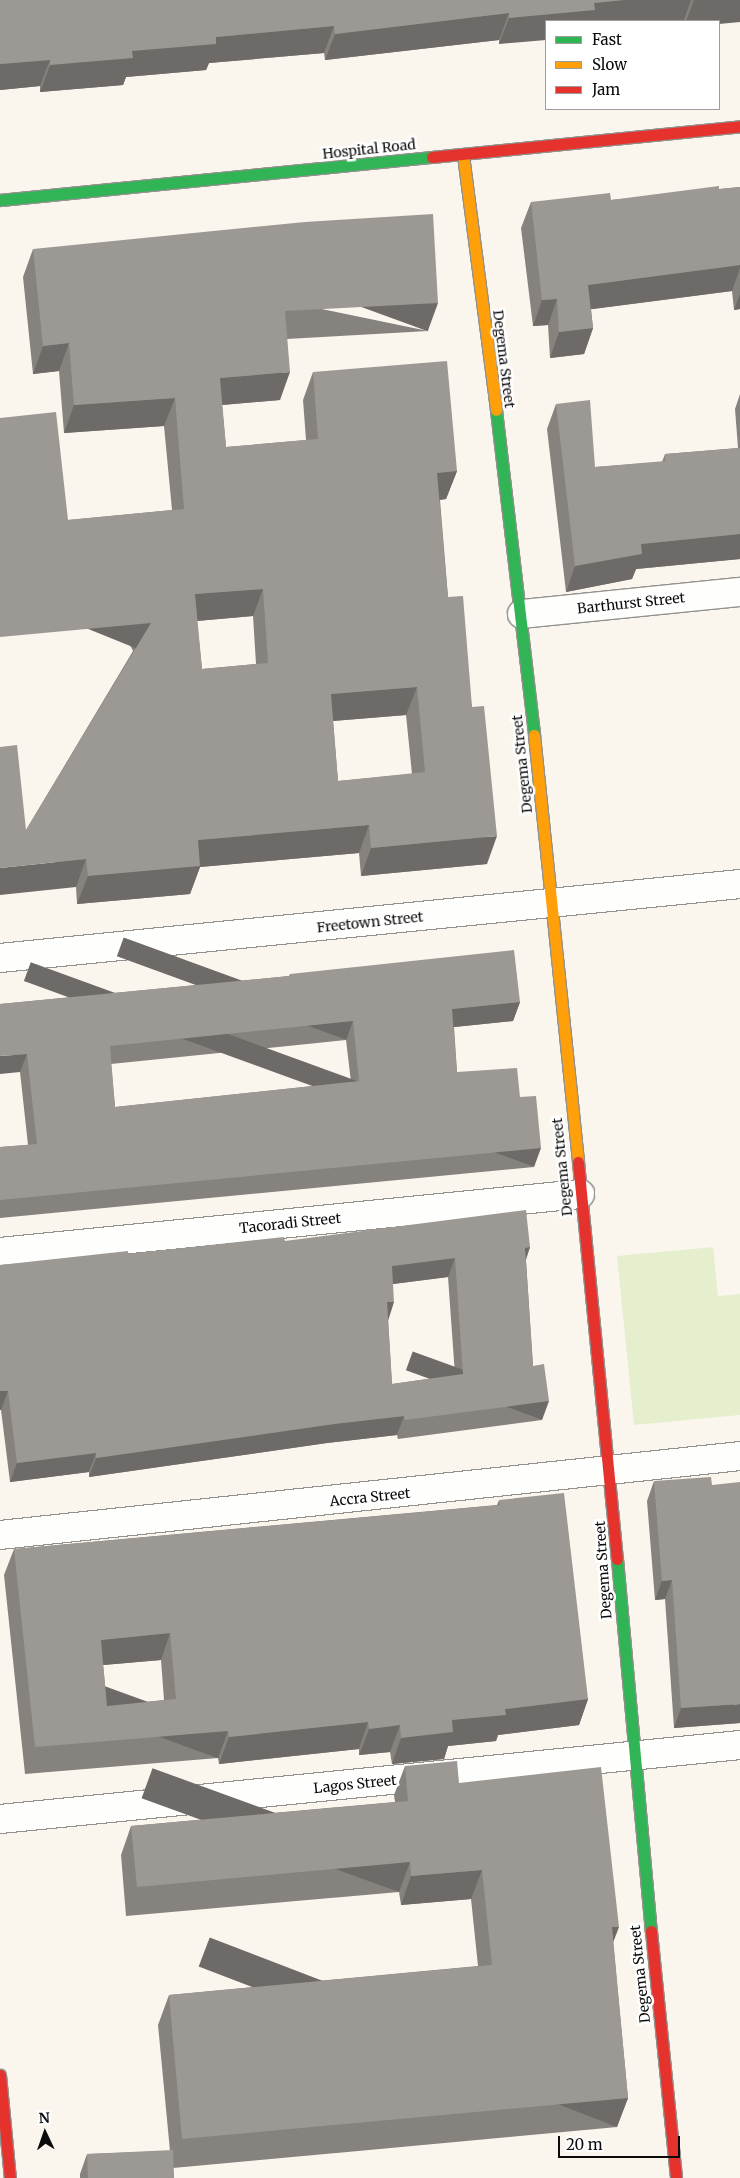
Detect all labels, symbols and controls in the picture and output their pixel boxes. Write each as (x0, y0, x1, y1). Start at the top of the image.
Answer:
legend (545, 20, 720, 110)
text: Fast (592, 30, 622, 49)
text: Slow (592, 55, 627, 74)
text: Jam (592, 80, 620, 99)
street label: Hospital Road (322, 136, 416, 162)
street label: Degema Street (490, 309, 518, 409)
street label: Barthurst Street (576, 589, 686, 617)
street label: Degema Street (508, 714, 536, 814)
street label: Freetown Street (316, 908, 424, 936)
street label: Degema Street (548, 1117, 576, 1217)
street label: Tacoradi Street (238, 1209, 342, 1237)
street label: Accra Street (329, 1484, 411, 1510)
street label: Degema Street (591, 1520, 615, 1620)
street label: Lagos Street (313, 1771, 397, 1797)
street label: Degema Street (626, 1924, 654, 2024)
north arrow (20, 2108, 70, 2158)
text: N (38, 2109, 50, 2127)
scale bar (560, 2126, 682, 2158)
text: 20 m (566, 2135, 603, 2154)

